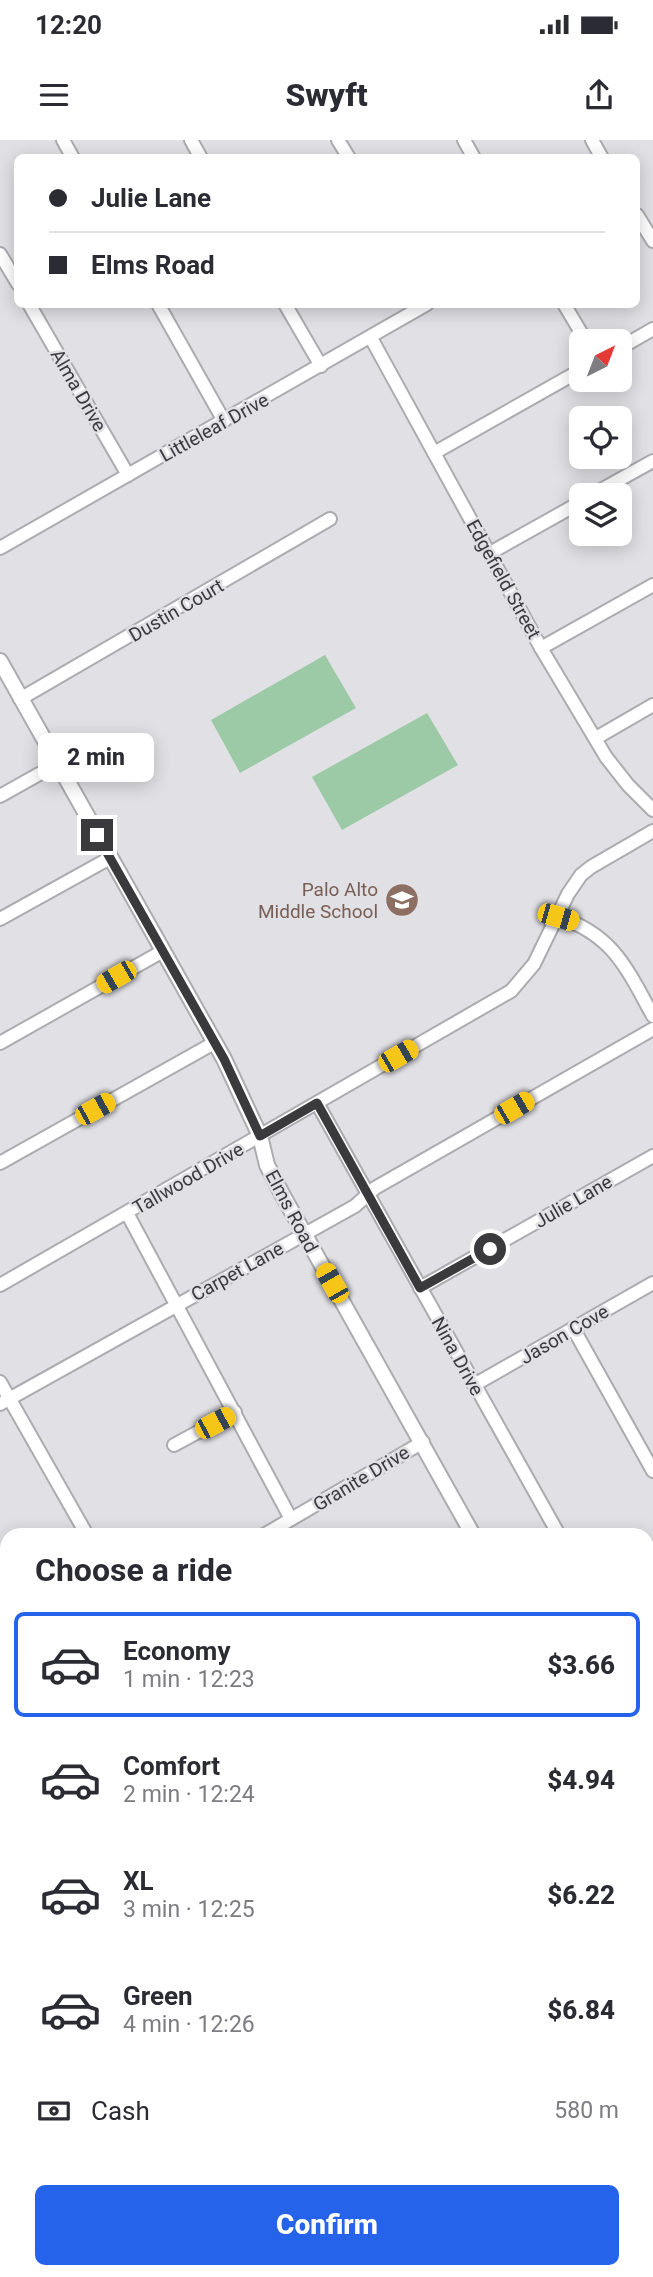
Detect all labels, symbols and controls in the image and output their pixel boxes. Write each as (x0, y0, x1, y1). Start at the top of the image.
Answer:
text: 12:20 (35, 10, 102, 40)
icon: menu (35, 76, 73, 114)
text: Swyft (285, 76, 368, 114)
icon: share (580, 76, 618, 114)
text: Julie Lane (91, 183, 211, 213)
text: Elms Road (91, 250, 215, 280)
north arrow (569, 329, 632, 392)
map controls (569, 329, 632, 546)
street label: Alma Drive (46, 345, 111, 436)
street label: Littleleaf Drive (156, 388, 273, 467)
button: locate (569, 406, 632, 469)
button: layers (569, 483, 632, 546)
street label: Edgefield Street (461, 516, 546, 643)
street label: Dustin Court (125, 574, 228, 647)
callout: 2 min (39, 734, 155, 782)
text: 2 min (67, 744, 125, 771)
route end (81, 819, 113, 851)
place label: Palo Alto Middle School (258, 878, 378, 923)
school or university icon: Palo Alto Middle School (383, 881, 421, 919)
car (535, 901, 582, 933)
car (93, 957, 140, 997)
car (375, 1036, 422, 1076)
car (491, 1088, 538, 1128)
car (72, 1090, 119, 1128)
street label: Tallwood Drive (129, 1137, 248, 1219)
street label: Elms Road (260, 1166, 323, 1256)
street label: Julie Lane (530, 1170, 616, 1233)
route start (474, 1233, 506, 1265)
street label: Carpet Lane (187, 1237, 287, 1306)
car (313, 1260, 352, 1306)
street label: Jason Cove (516, 1300, 613, 1369)
street label: Nina Drive (427, 1313, 489, 1400)
car (192, 1404, 239, 1442)
street label: Granite Drive (309, 1441, 414, 1516)
text: Choose a ride (35, 1551, 232, 1589)
icon: car (39, 1633, 102, 1696)
text: Economy (123, 1636, 230, 1666)
text: $3.66 (547, 1650, 615, 1680)
text: 1 min · 12:23 (123, 1666, 255, 1693)
icon: car (39, 1748, 102, 1811)
text: Comfort (123, 1751, 220, 1781)
text: $4.94 (547, 1765, 615, 1795)
text: 2 min · 12:24 (123, 1781, 255, 1808)
icon: car (39, 1863, 102, 1926)
text: XL (123, 1866, 154, 1896)
text: $6.22 (547, 1880, 615, 1910)
text: 3 min · 12:25 (123, 1896, 255, 1923)
icon: car (39, 1978, 102, 2041)
text: Green (123, 1981, 193, 2011)
text: $6.84 (547, 1995, 615, 2025)
text: 4 min · 12:26 (123, 2011, 255, 2038)
icon: cash (35, 2092, 73, 2130)
text: Cash (91, 2096, 150, 2126)
text: 580 m (554, 2097, 619, 2124)
button: Confirm (35, 2185, 619, 2265)

